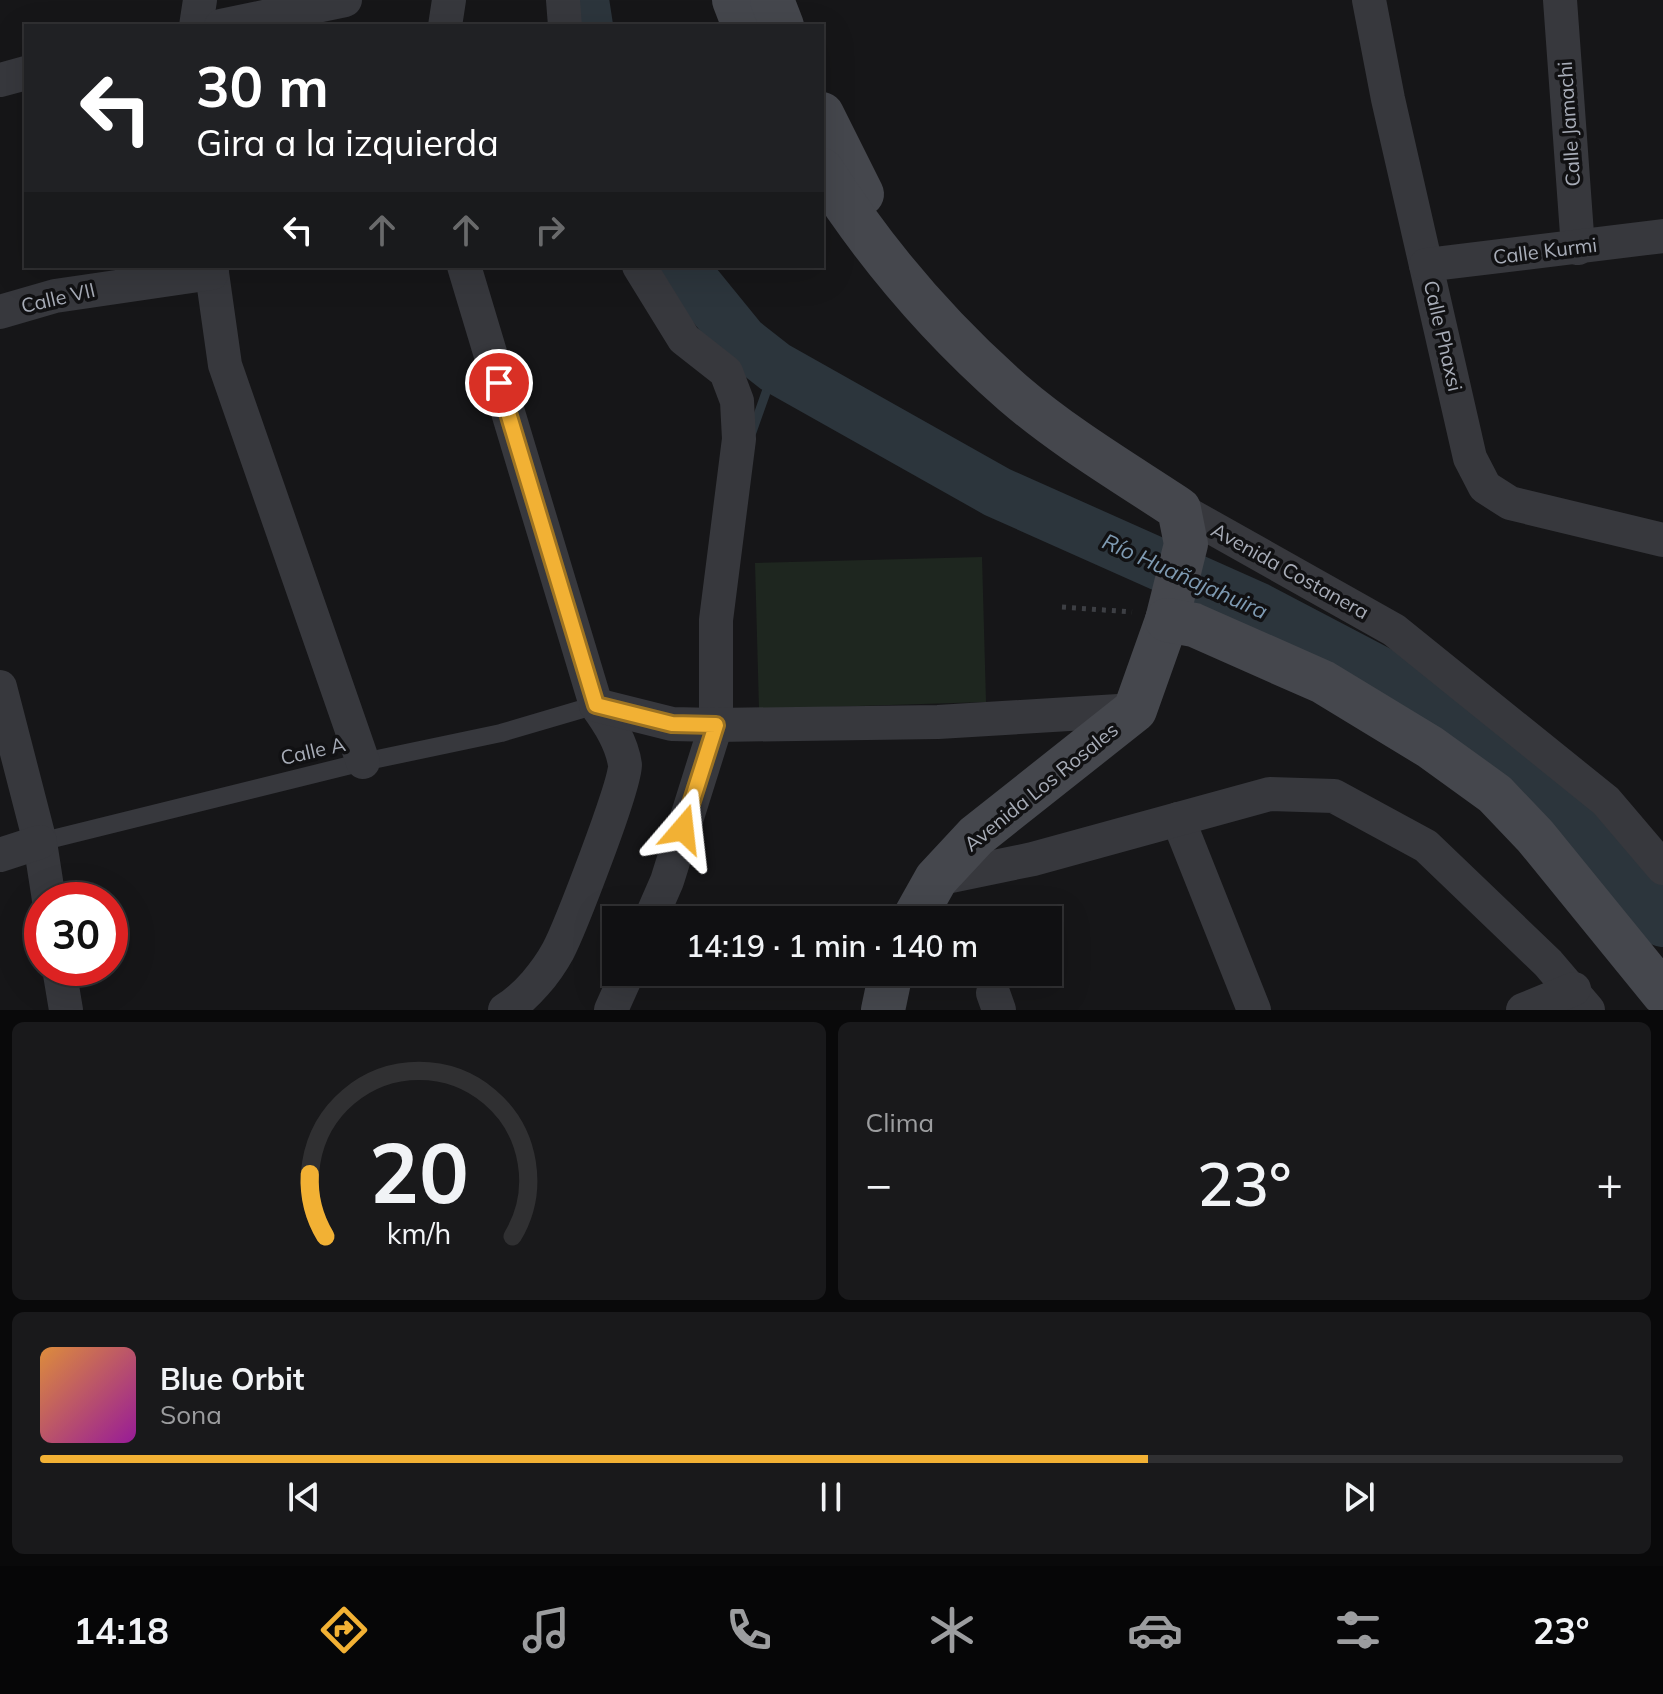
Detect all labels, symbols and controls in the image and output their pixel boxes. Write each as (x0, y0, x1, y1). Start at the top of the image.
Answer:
text: 30 m (196, 51, 329, 121)
icon: left (64, 56, 168, 160)
street label: Calle Jamachi (1552, 61, 1585, 188)
text: Gira a la izquierda (196, 120, 499, 165)
icon: left (276, 208, 320, 252)
icon: ahead (360, 208, 404, 252)
icon: ahead (444, 208, 488, 252)
icon: right (528, 208, 572, 252)
street label: Calle Kurmi (1492, 232, 1598, 269)
street label: Calle VII (18, 277, 97, 318)
street label: Calle Phaxsi (1419, 278, 1468, 394)
pin (465, 349, 533, 417)
icon: arrive (477, 361, 521, 405)
street label: Avenida Costanera (1207, 517, 1373, 624)
water label: Río Huañajahuira (1098, 527, 1272, 625)
street label: Avenida Los Rosales (959, 717, 1123, 856)
street label: Calle A (278, 731, 348, 770)
position arrow (641, 787, 725, 871)
speed limit sign: 30 (24, 882, 128, 986)
text: 14:19 · 1 min · 140 m (686, 927, 978, 965)
text: Clima (866, 1106, 934, 1139)
text: 20 (369, 1119, 469, 1224)
text: 23° (1197, 1146, 1292, 1221)
text: − (866, 1156, 892, 1211)
text: + (1597, 1156, 1623, 1211)
text: km/h (386, 1215, 451, 1251)
text: Blue Orbit (160, 1360, 304, 1398)
text: Sona (160, 1398, 222, 1431)
icon: previous (282, 1475, 326, 1519)
icon: pause (809, 1475, 853, 1519)
icon: next (1337, 1475, 1381, 1519)
icon: directions (316, 1602, 372, 1658)
icon: music (518, 1602, 574, 1658)
icon: phone (721, 1602, 777, 1658)
icon: climate (924, 1602, 980, 1658)
icon: car (1127, 1602, 1183, 1658)
icon: filters (1330, 1602, 1386, 1658)
text: 14:18 (73, 1608, 169, 1653)
text: 23° (1533, 1608, 1590, 1653)

